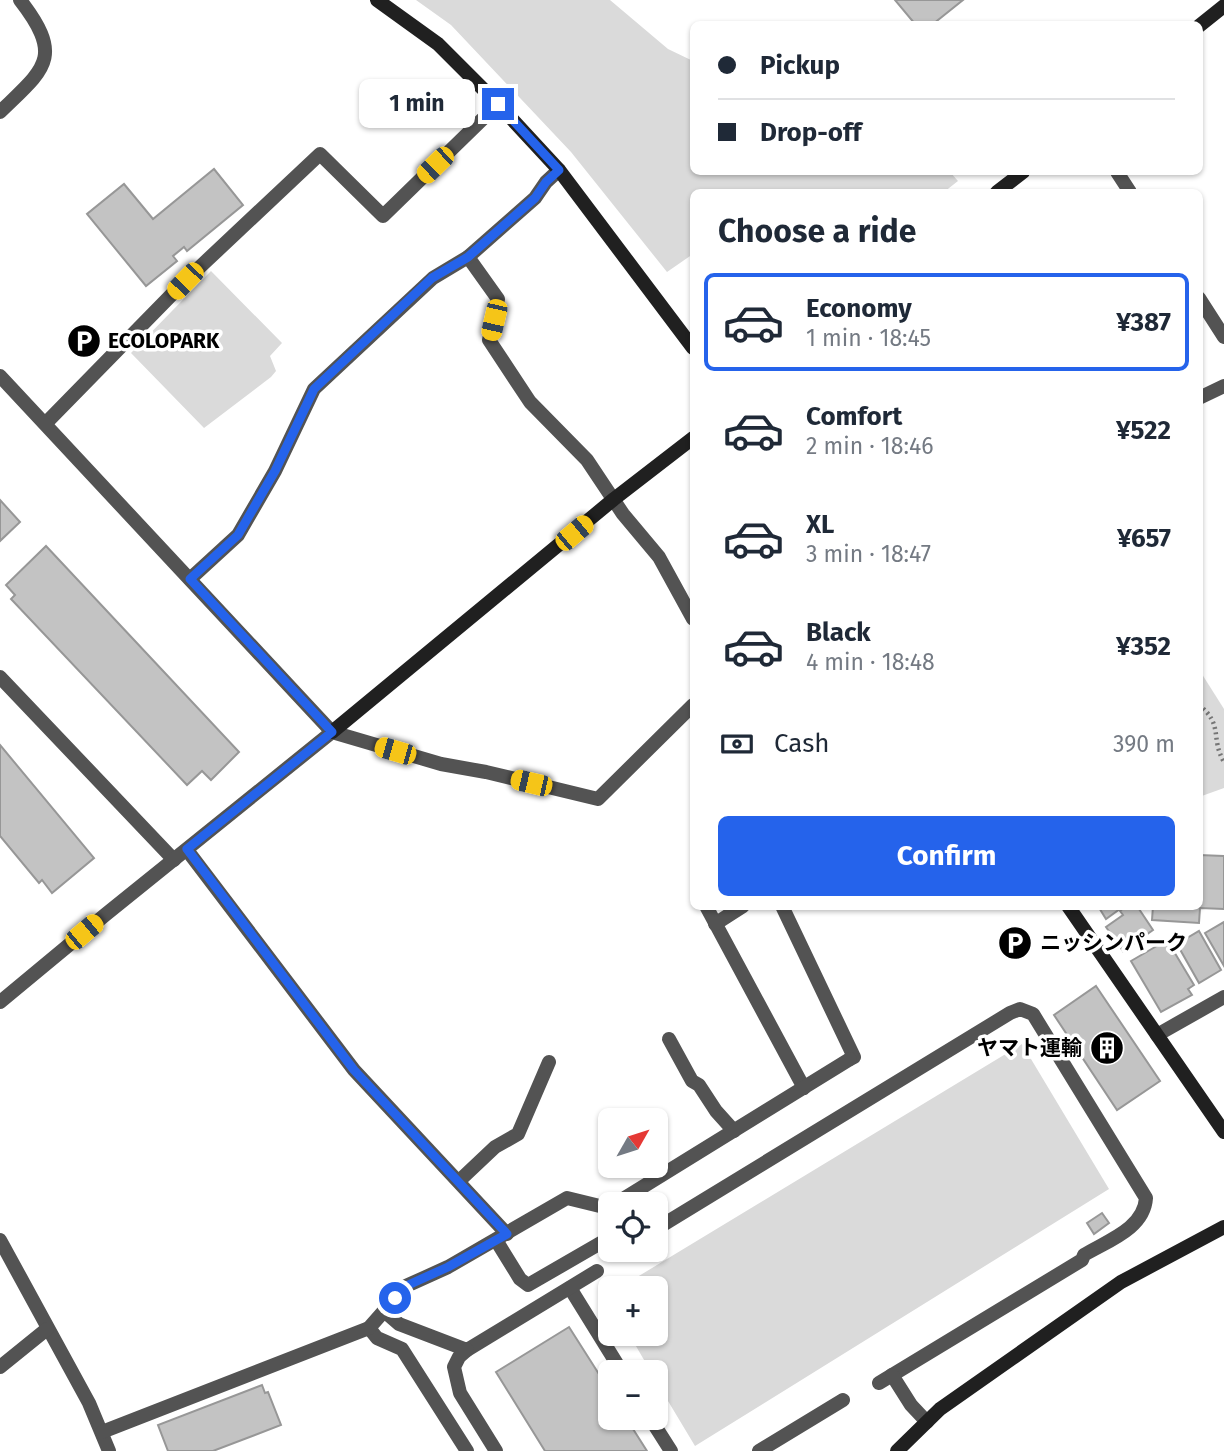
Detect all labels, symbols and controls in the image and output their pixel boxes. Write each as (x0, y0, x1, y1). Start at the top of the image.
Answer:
text: Pickup (760, 50, 840, 81)
callout: 1 min (358, 80, 474, 128)
route end (482, 88, 514, 120)
text: 1 min (389, 89, 445, 117)
text: Drop-off (760, 117, 862, 148)
car (413, 143, 458, 187)
text: Choose a ride (718, 212, 916, 250)
car (163, 259, 208, 303)
icon: car (722, 291, 785, 354)
text: Economy (806, 293, 912, 324)
car (480, 297, 509, 343)
text: ¥387 (1116, 307, 1171, 338)
parking icon: ECOLOPARK (65, 322, 103, 360)
text: 1 min · 18:45 (806, 324, 931, 352)
place label: ECOLOPARK (108, 328, 220, 354)
icon: car (722, 399, 785, 462)
text: Comfort (806, 401, 902, 432)
text: ¥522 (1116, 415, 1171, 446)
text: 2 min · 18:46 (806, 432, 933, 460)
icon: car (722, 507, 785, 570)
text: XL (806, 509, 834, 540)
car (552, 511, 597, 555)
text: ¥657 (1117, 523, 1171, 554)
text: 3 min · 18:47 (806, 540, 931, 568)
icon: car (722, 615, 785, 678)
text: Black (806, 617, 871, 648)
text: ¥352 (1116, 631, 1171, 662)
text: 4 min · 18:48 (806, 648, 935, 676)
icon: cash (718, 725, 756, 763)
text: Cash (774, 728, 830, 759)
text: 390 m (1113, 730, 1175, 758)
car (372, 735, 419, 767)
car (509, 768, 554, 798)
button: Confirm (718, 816, 1175, 896)
car (62, 910, 107, 954)
parking icon: ニッシンパーク (996, 924, 1034, 962)
place label: ニッシンパーク (1040, 930, 1187, 956)
building icon: ヤマト運輸 (1088, 1029, 1126, 1067)
place label: ヤマト運輸 (977, 1035, 1082, 1061)
north arrow (598, 1108, 668, 1178)
map controls (598, 1108, 668, 1430)
button: locate (598, 1192, 668, 1262)
button: + (598, 1276, 668, 1346)
route start (379, 1282, 411, 1314)
button: − (598, 1360, 668, 1430)

